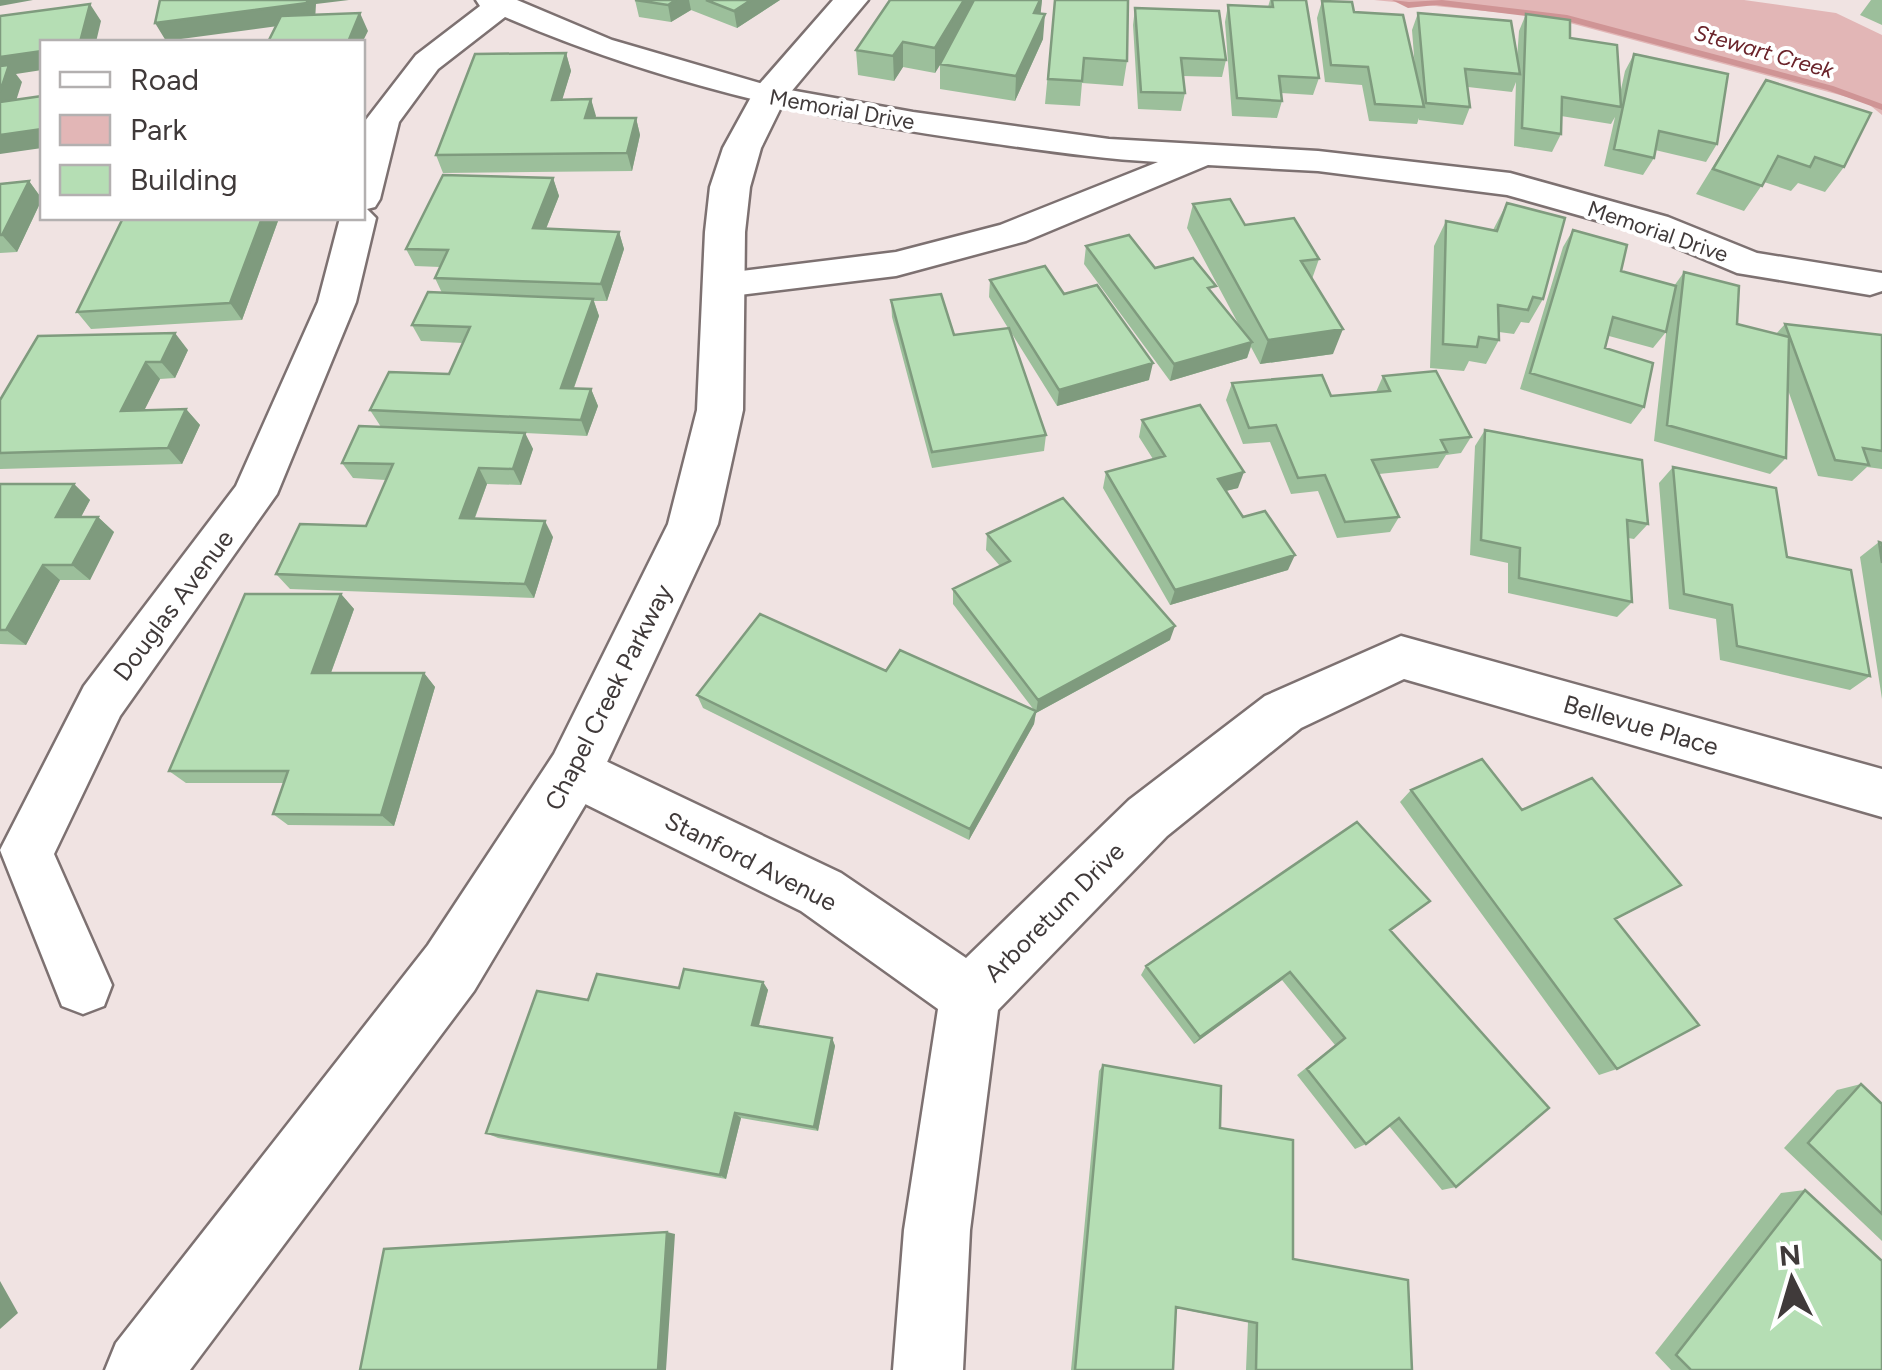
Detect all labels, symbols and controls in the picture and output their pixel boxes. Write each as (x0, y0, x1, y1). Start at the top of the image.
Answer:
water label: Stewart Creek (1691, 19, 1838, 85)
legend (40, 40, 365, 220)
text: Road (130, 61, 199, 98)
street label: Memorial Drive (767, 83, 917, 136)
text: Park (130, 111, 188, 148)
text: Building (130, 161, 238, 198)
street label: Memorial Drive (1584, 195, 1732, 268)
street label: Douglas Avenue (107, 524, 239, 686)
street label: Chapel Creek Parkway (538, 579, 678, 815)
street label: Bellevue Place (1560, 689, 1722, 761)
street label: Stanford Avenue (660, 805, 842, 917)
street label: Arboretum Drive (978, 836, 1130, 988)
north arrow (1742, 1230, 1842, 1330)
text: N (1778, 1237, 1802, 1273)

